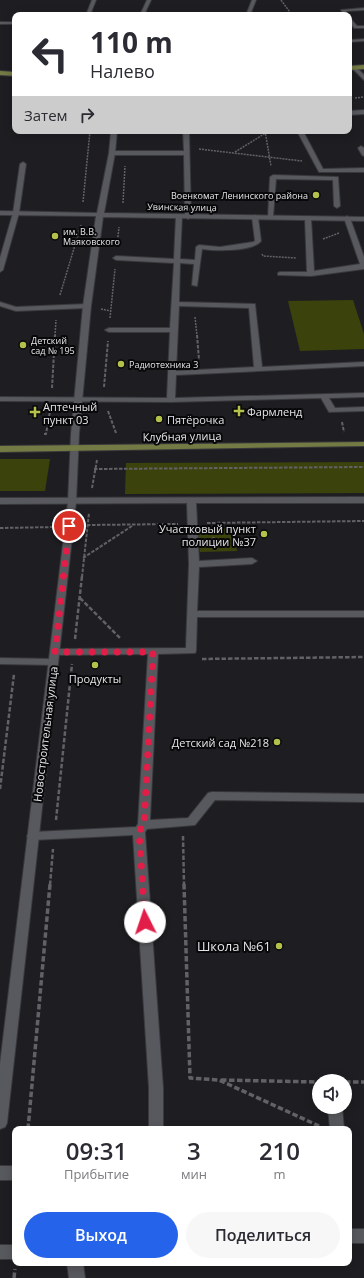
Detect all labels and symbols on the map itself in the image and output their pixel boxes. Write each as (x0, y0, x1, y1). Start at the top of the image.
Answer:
place label: Военкомат Ленинского района (171, 189, 308, 202)
marker: Военкомат Ленинского района (311, 190, 321, 200)
street label: Увинская улица (147, 200, 217, 214)
place label: им. В.В. Маяковского (63, 225, 120, 248)
marker: им. В.В. Маяковского (50, 231, 60, 241)
place label: Детский сад № 195 (31, 334, 75, 357)
marker: Детский сад № 195 (18, 340, 28, 350)
place label: Радиотехника 3 (129, 358, 198, 371)
marker: Радиотехника 3 (116, 359, 126, 369)
place label: Аптечный пункт 03 (43, 399, 97, 427)
place label: Фармленд (247, 404, 303, 419)
marker: Фармленд (234, 406, 244, 416)
marker: Аптечный пункт 03 (30, 407, 40, 417)
place label: Пятёрочка (167, 412, 224, 427)
marker: Пятёрочка (154, 414, 164, 424)
street label: Клубная улица (142, 428, 222, 444)
pin (52, 509, 86, 543)
place label: Участковый пункт полиции №37 (159, 521, 256, 549)
marker: Участковый пункт полиции №37 (259, 529, 269, 539)
marker: Продукты (90, 660, 100, 670)
street label: Новостроительная улица (29, 665, 61, 803)
place label: Продукты (69, 671, 121, 686)
place label: Детский сад №218 (172, 735, 269, 750)
marker: Детский сад №218 (272, 737, 282, 747)
position arrow (124, 901, 166, 943)
place label: Школа №61 (197, 937, 271, 955)
marker: Школа №61 (274, 941, 284, 951)

